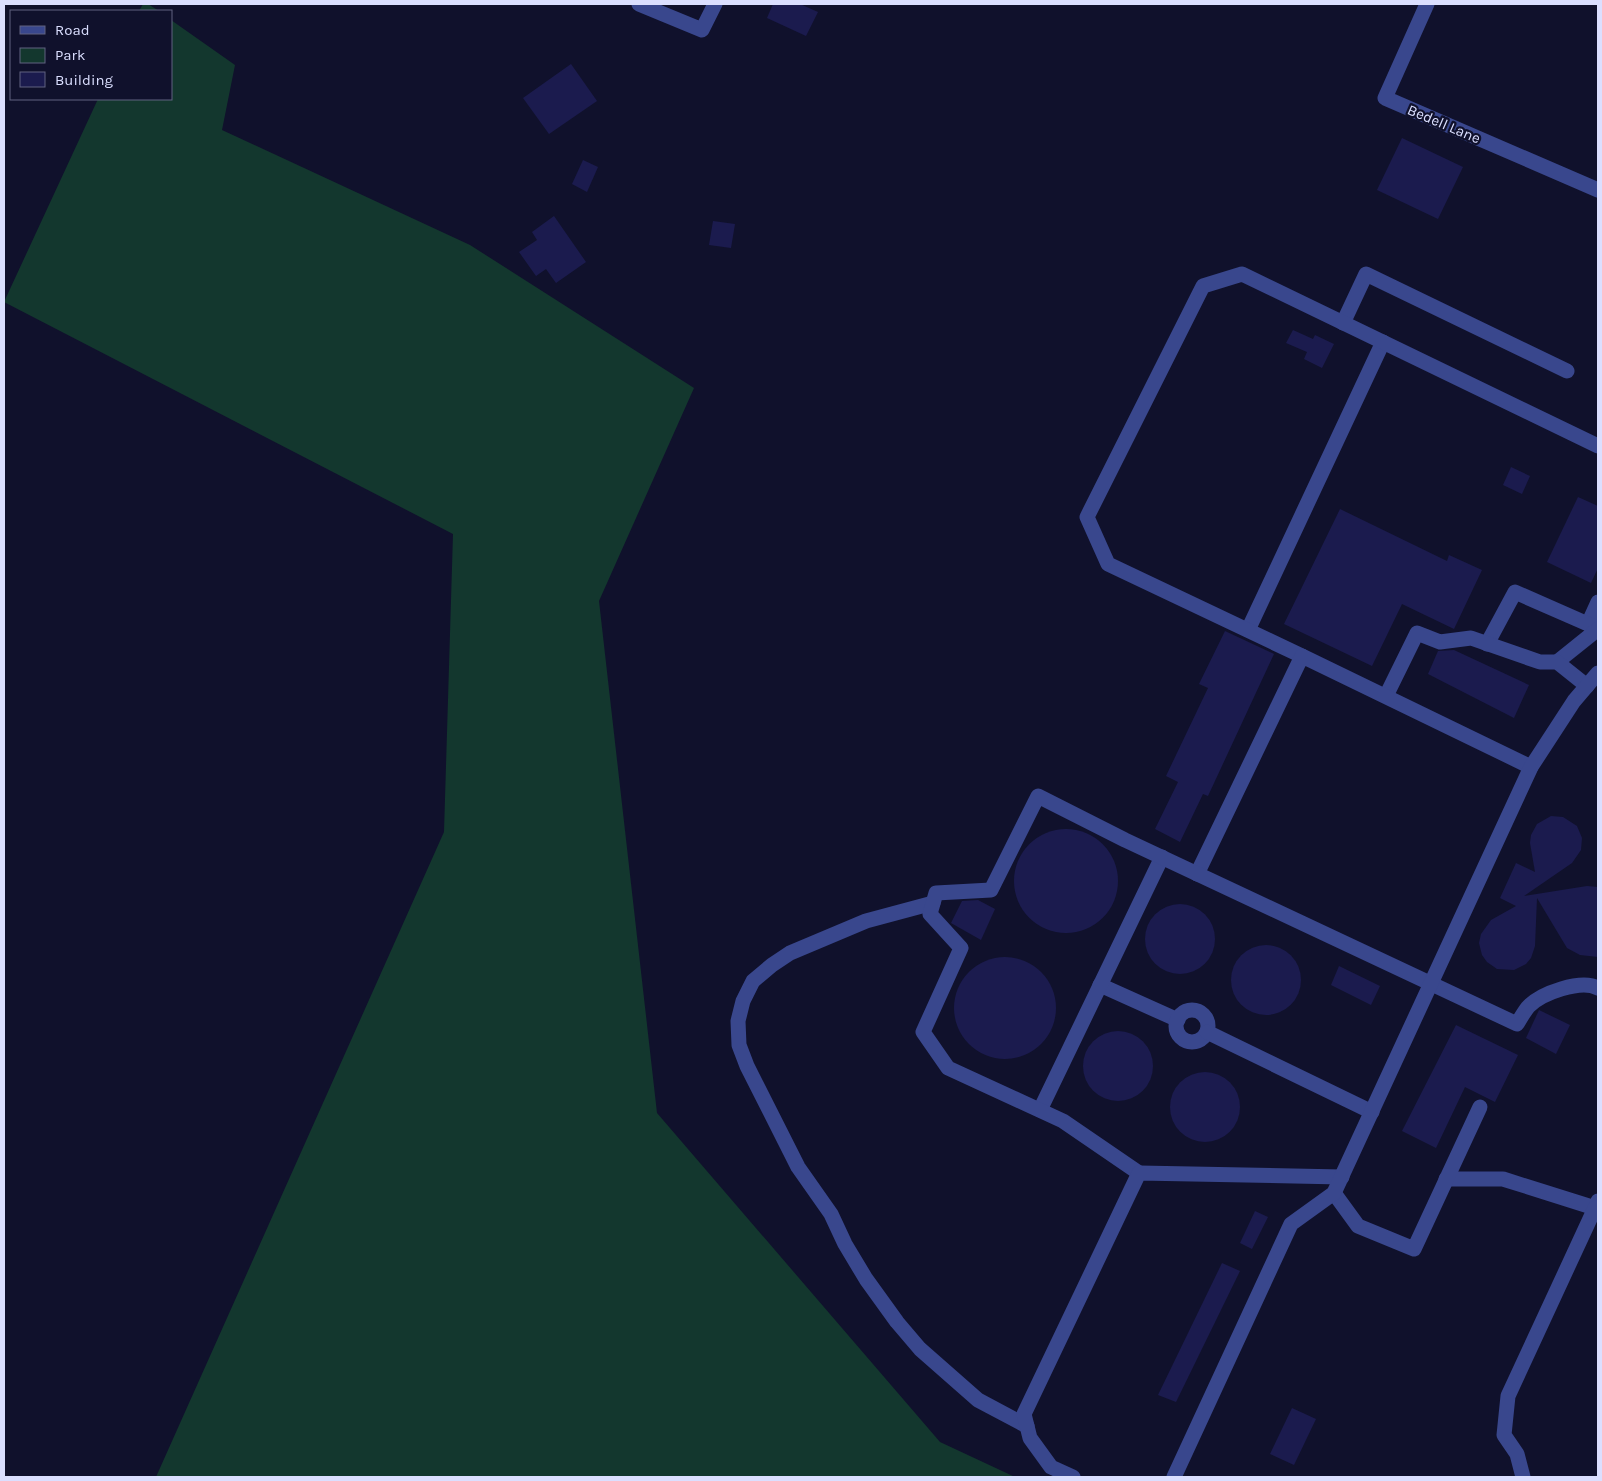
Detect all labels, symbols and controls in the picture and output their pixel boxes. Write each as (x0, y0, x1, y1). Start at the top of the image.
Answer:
legend (10, 10, 172, 100)
text: Road (55, 21, 90, 39)
text: Park (55, 46, 85, 64)
text: Building (55, 71, 113, 89)
street label: Bedell Lane (1405, 101, 1483, 147)

